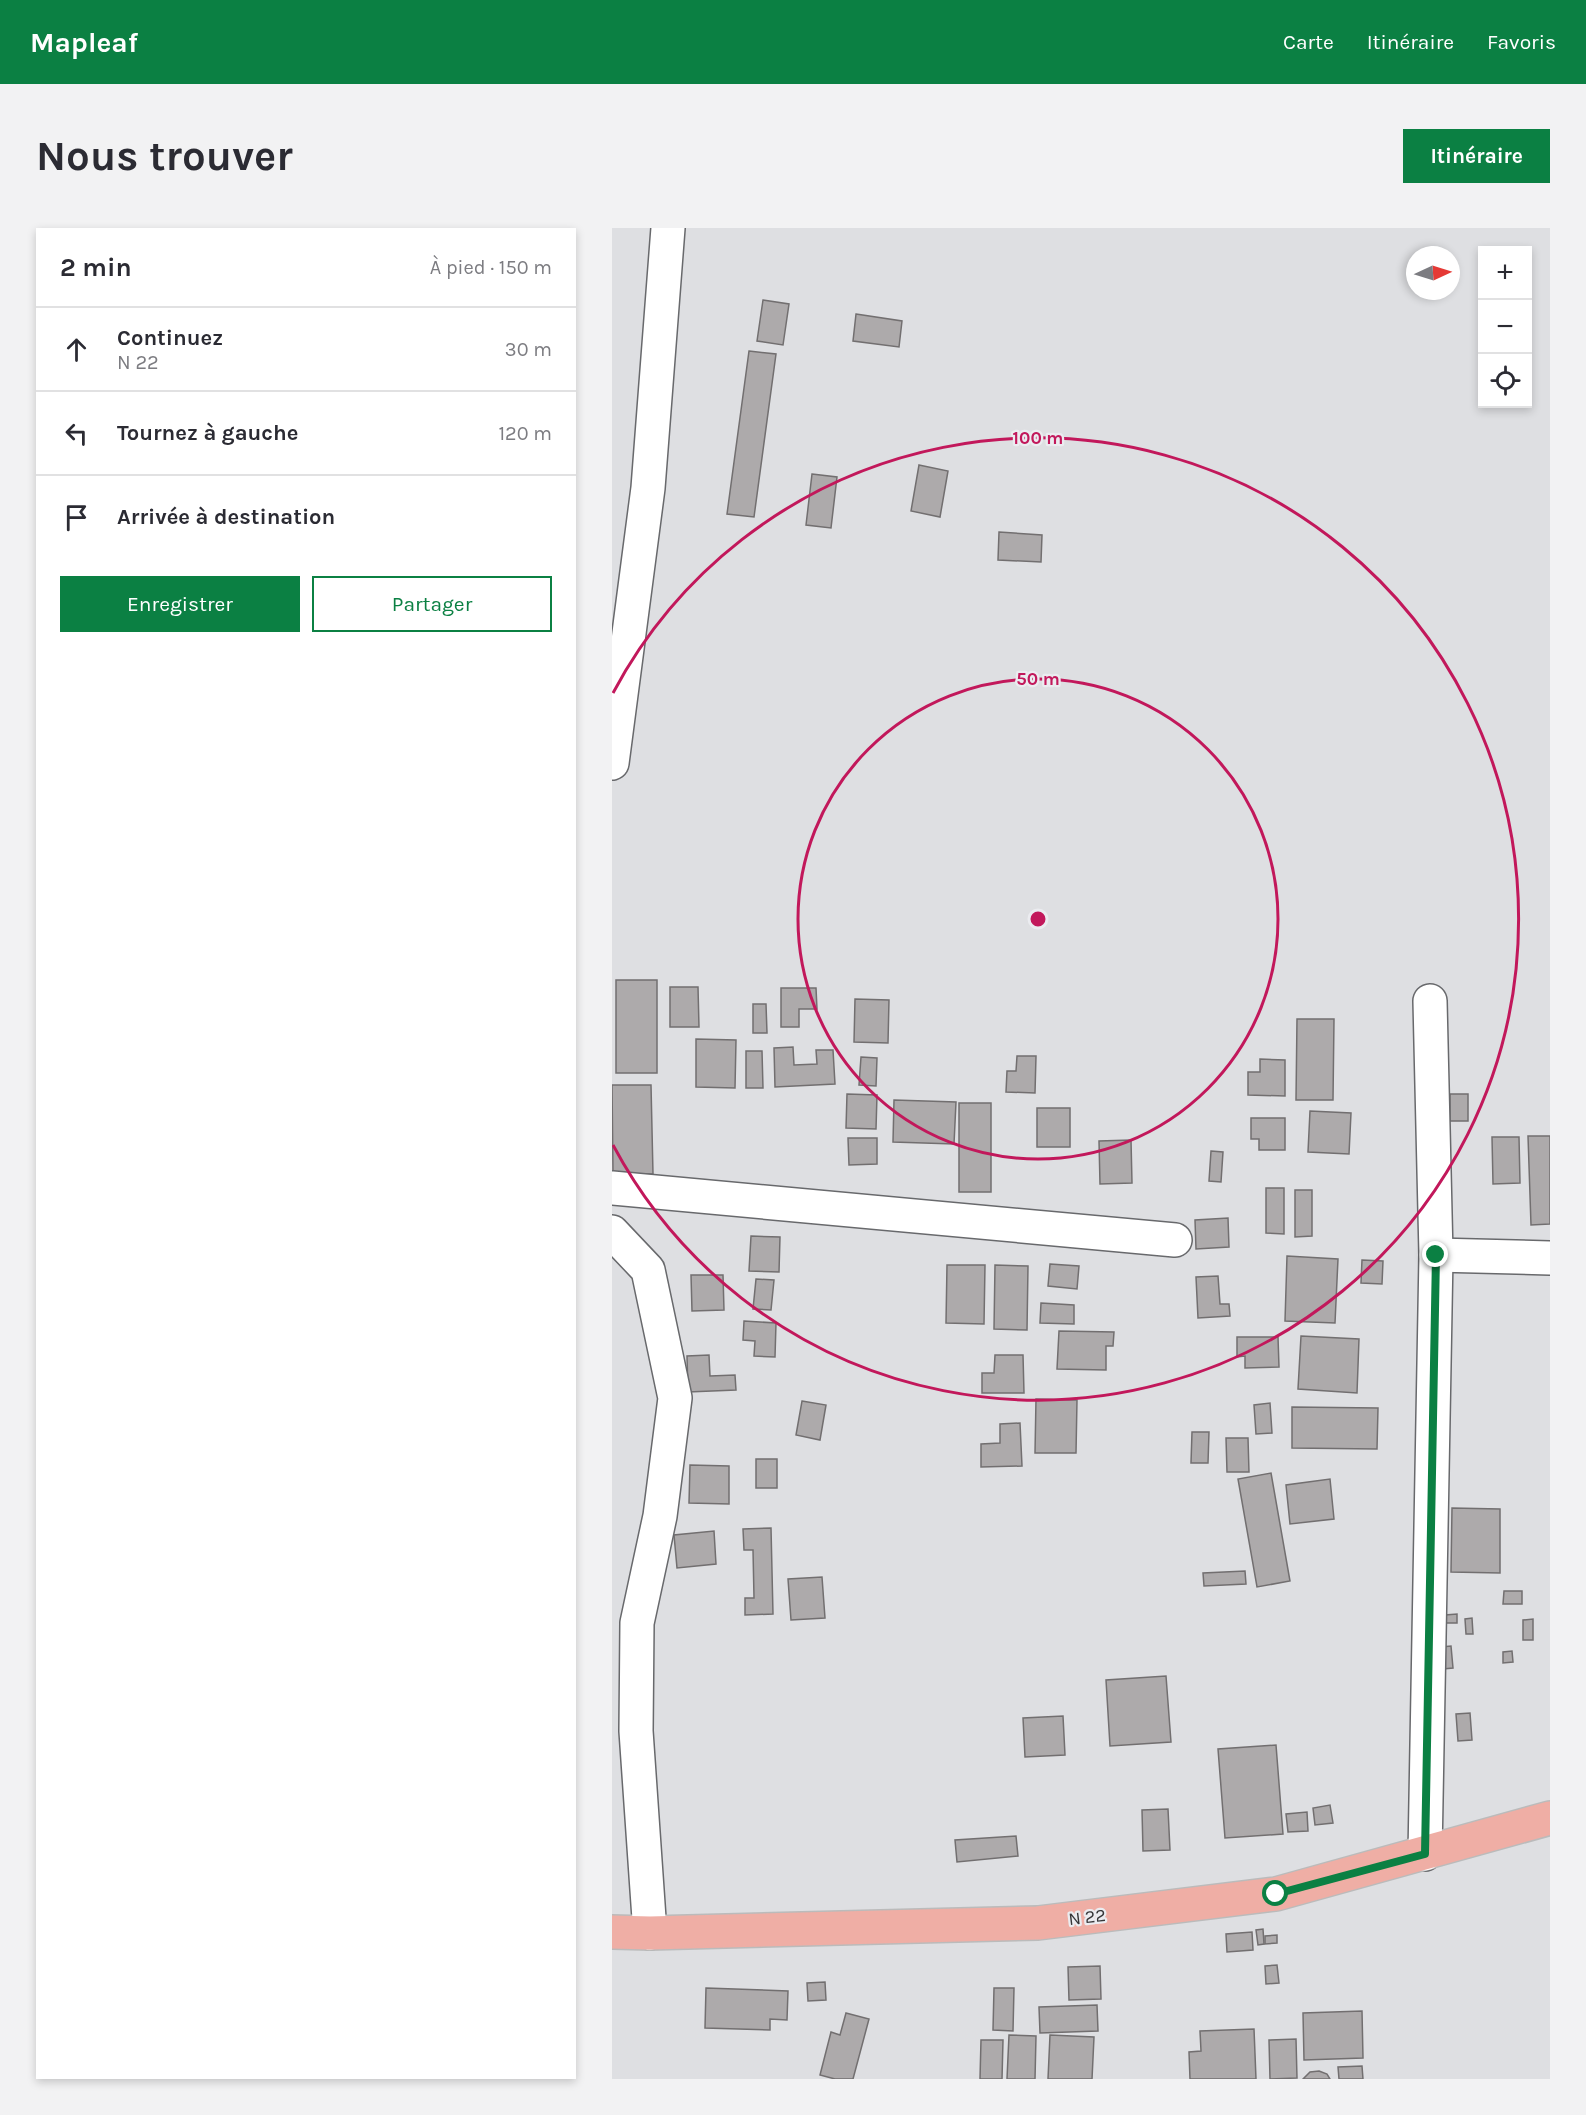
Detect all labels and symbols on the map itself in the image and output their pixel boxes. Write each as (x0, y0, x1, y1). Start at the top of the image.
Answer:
north arrow (1406, 246, 1460, 300)
text: 100 m (1013, 427, 1063, 449)
text: 50 m (1016, 668, 1060, 690)
centre of rings (1028, 909, 1048, 929)
route end (1422, 1241, 1448, 1267)
route start (1262, 1880, 1288, 1906)
street label: N 22 (1067, 1904, 1107, 1930)

